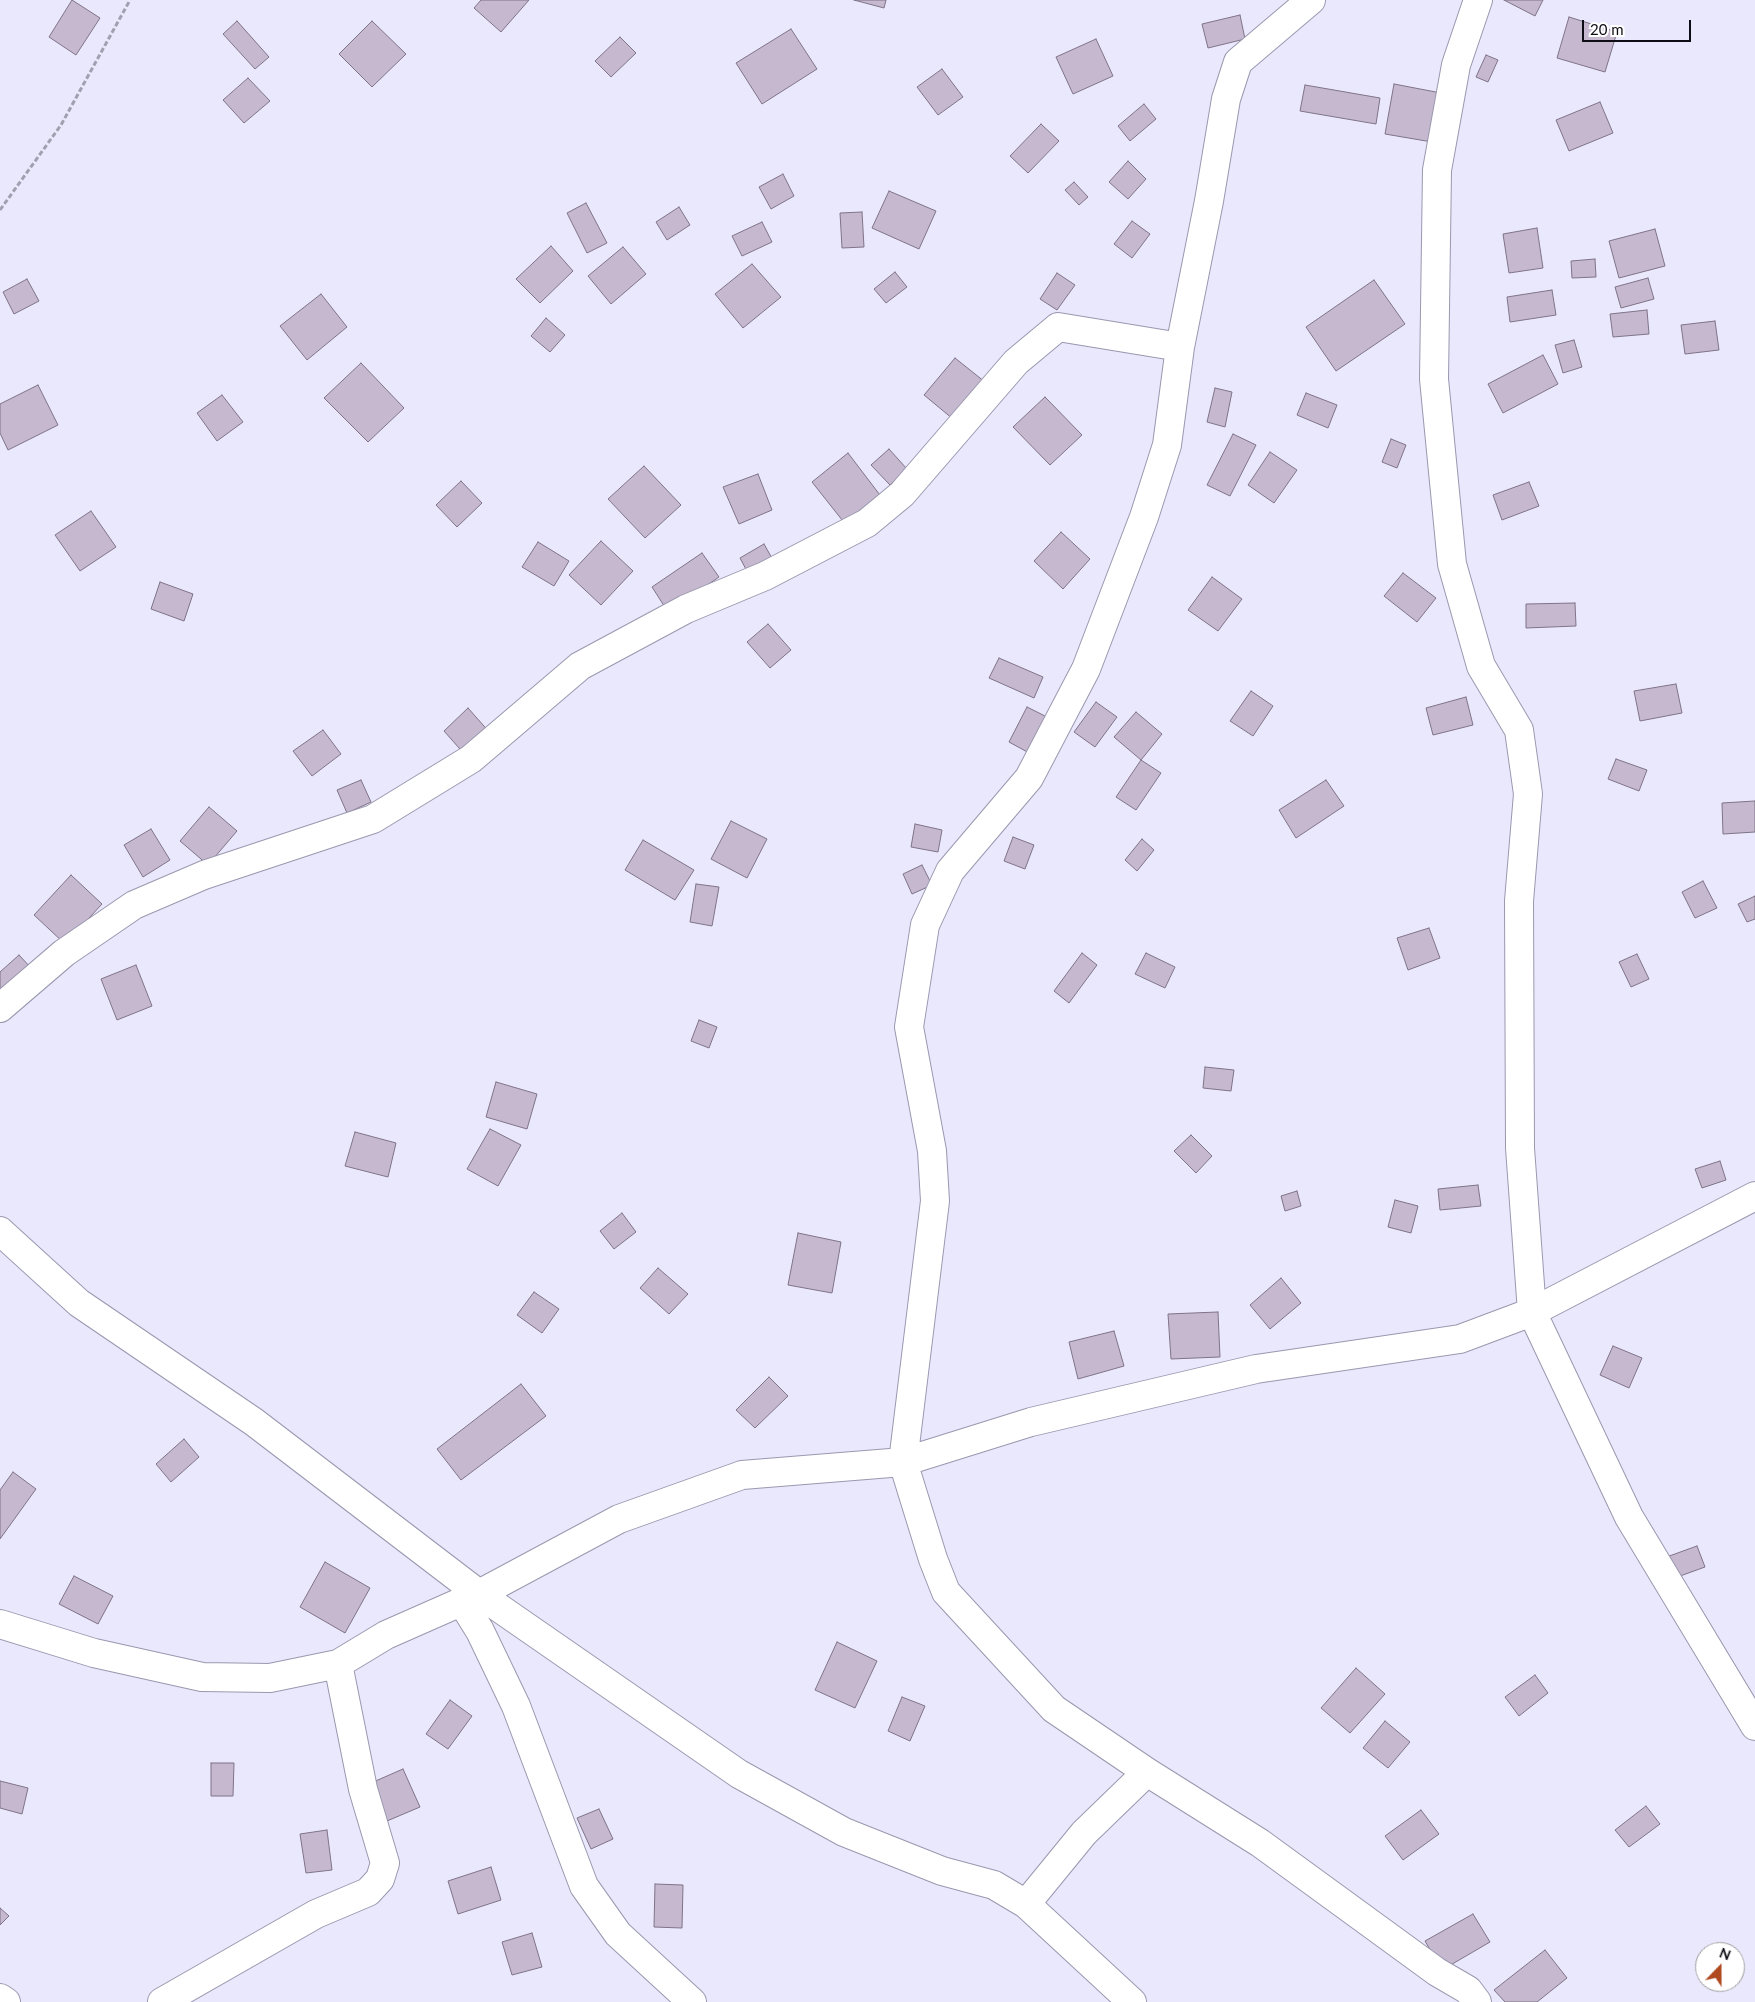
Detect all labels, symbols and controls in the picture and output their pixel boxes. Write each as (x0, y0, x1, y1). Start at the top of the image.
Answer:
scale bar (1585, 10, 1694, 42)
text: 20 m (1590, 20, 1624, 38)
north arrow (1695, 1942, 1745, 1992)
text: N (1717, 1944, 1734, 1963)

